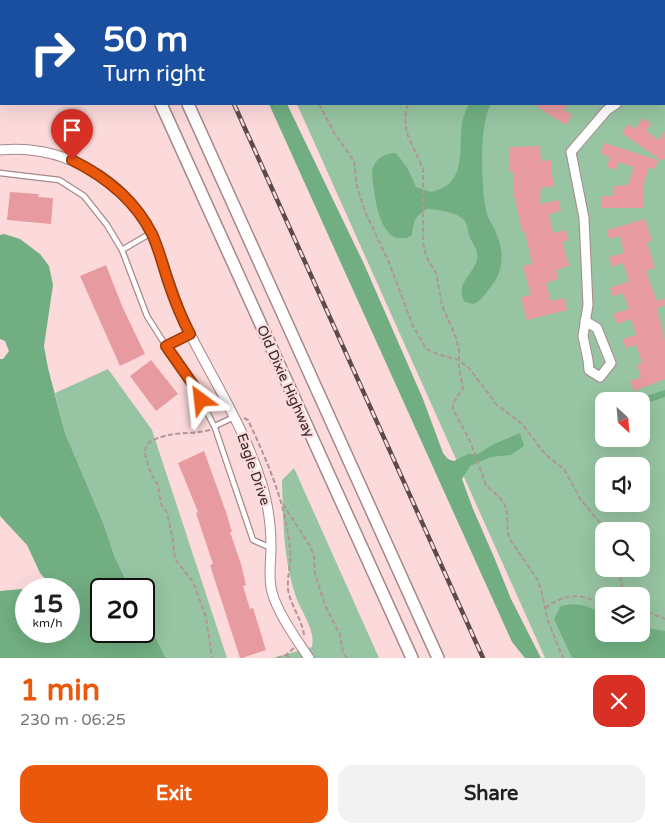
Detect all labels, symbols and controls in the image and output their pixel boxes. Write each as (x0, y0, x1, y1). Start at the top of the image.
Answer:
text: 50 m (103, 19, 188, 61)
icon: right (20, 20, 85, 85)
text: Turn right (103, 61, 205, 87)
pin (51, 109, 93, 160)
icon: arrive (58, 116, 86, 144)
street label: Old Dixie Highway (253, 322, 318, 440)
position arrow (174, 373, 226, 425)
north arrow (595, 392, 650, 448)
map controls (595, 392, 650, 642)
street label: Eagle Drive (233, 431, 274, 507)
button: sound (595, 457, 650, 512)
button: search (595, 522, 650, 577)
speed limit sign: 20 (90, 578, 155, 643)
button: layers (595, 587, 650, 642)
text: 15 (32, 589, 63, 619)
text: km/h (32, 616, 63, 630)
text: 1 min (20, 672, 100, 709)
button: close (593, 675, 645, 727)
text: 230 m · 06:25 (20, 710, 126, 730)
button: Exit (20, 765, 328, 823)
button: Share (338, 765, 645, 823)

